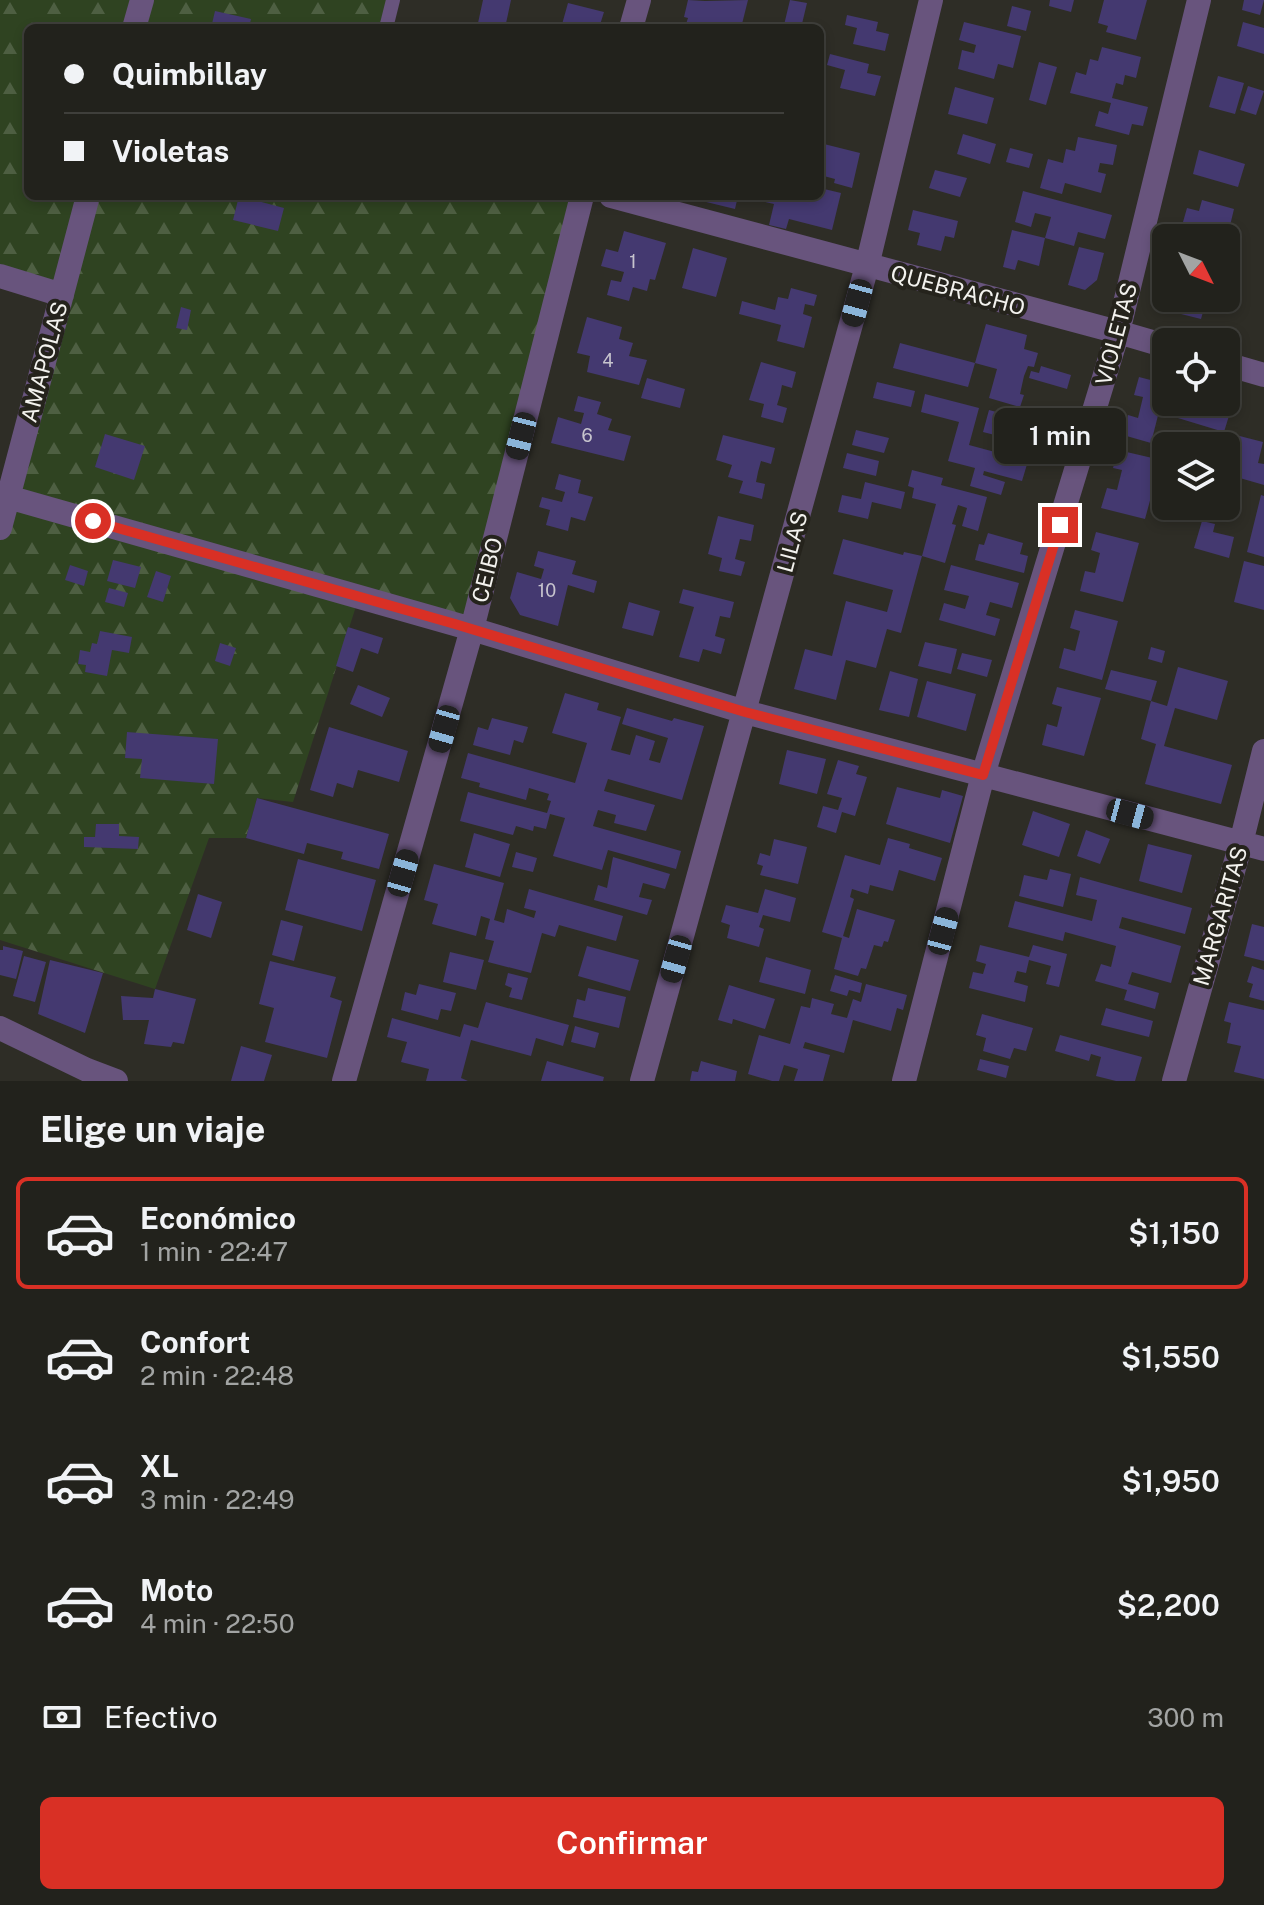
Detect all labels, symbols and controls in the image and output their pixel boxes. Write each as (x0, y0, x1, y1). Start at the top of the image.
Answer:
text: Quimbillay (112, 56, 267, 92)
text: Violetas (112, 133, 229, 169)
north arrow (1152, 224, 1240, 312)
map controls (1152, 224, 1240, 520)
house number: 1 (629, 251, 637, 272)
street label: QUEBRACHO (888, 260, 1028, 320)
car (839, 277, 875, 329)
street label: VIOLETAS (1090, 280, 1142, 388)
street label: AMAPOLAS (15, 299, 73, 425)
button: locate (1152, 328, 1240, 416)
house number: 4 (602, 350, 614, 371)
callout: 1 min (994, 409, 1126, 465)
car (504, 410, 538, 462)
text: 1 min (1029, 420, 1091, 451)
house number: 6 (581, 425, 593, 446)
button: layers (1152, 432, 1240, 520)
route start (75, 503, 111, 539)
route end (1042, 507, 1078, 543)
street label: LILAS (771, 509, 813, 575)
street label: CEIBO (466, 535, 508, 605)
house number: 10 (538, 580, 556, 601)
car (426, 703, 462, 755)
car (1104, 796, 1156, 832)
street label: MARGARITAS (1188, 843, 1252, 989)
car (385, 847, 421, 899)
car (925, 905, 961, 957)
car (658, 933, 694, 985)
text: Elige un viaje (40, 1108, 265, 1150)
icon: car (44, 1197, 116, 1269)
text: Económico (140, 1200, 296, 1236)
text: $1,150 (1128, 1215, 1220, 1251)
text: 1 min · 22:47 (140, 1236, 288, 1267)
icon: car (44, 1321, 116, 1393)
text: Confort (140, 1324, 250, 1360)
text: $1,550 (1121, 1339, 1220, 1375)
text: 2 min · 22:48 (140, 1360, 294, 1391)
icon: car (44, 1445, 116, 1517)
text: XL (140, 1448, 179, 1484)
text: $1,950 (1122, 1463, 1220, 1499)
text: 3 min · 22:49 (140, 1484, 295, 1515)
icon: car (44, 1569, 116, 1641)
text: Moto (140, 1572, 213, 1608)
text: $2,200 (1117, 1587, 1220, 1623)
text: 4 min · 22:50 (140, 1608, 295, 1639)
icon: cash (40, 1695, 84, 1739)
text: Efectivo (104, 1699, 218, 1735)
text: 300 m (1147, 1702, 1224, 1733)
button: Confirmar (40, 1797, 1224, 1889)

